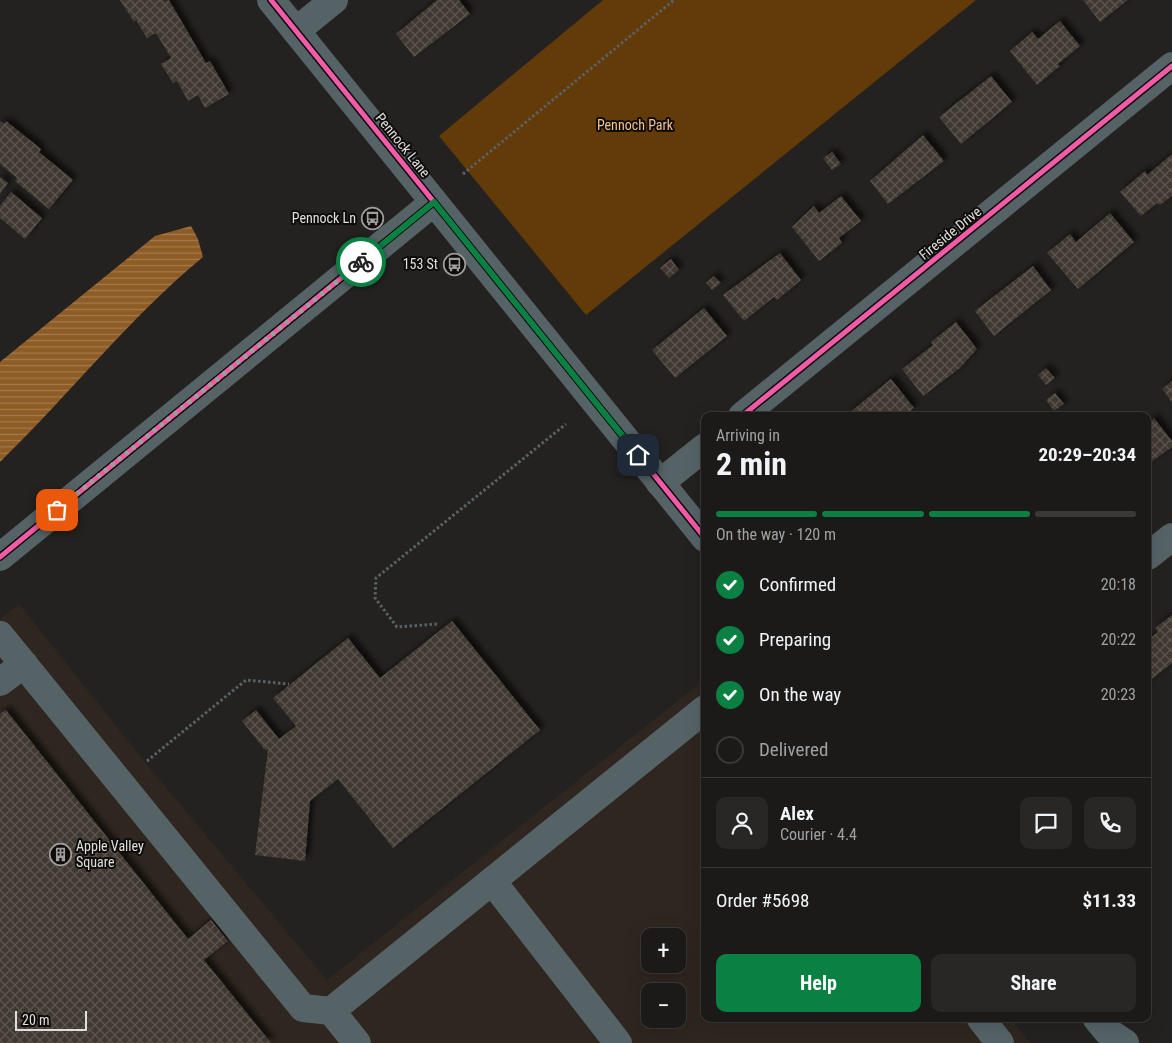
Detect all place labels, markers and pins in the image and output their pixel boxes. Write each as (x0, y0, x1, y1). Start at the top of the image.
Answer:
bus stop icon: Pennock Ln (360, 206, 384, 230)
place label: Pennock Ln (292, 210, 356, 226)
bus stop icon: 153 St (442, 252, 466, 276)
place label: 153 St (403, 256, 438, 272)
pin (617, 434, 659, 476)
pin (36, 489, 78, 531)
place label: Apple Valley Square (76, 838, 144, 870)
building icon: Apple Valley Square (48, 842, 72, 866)

